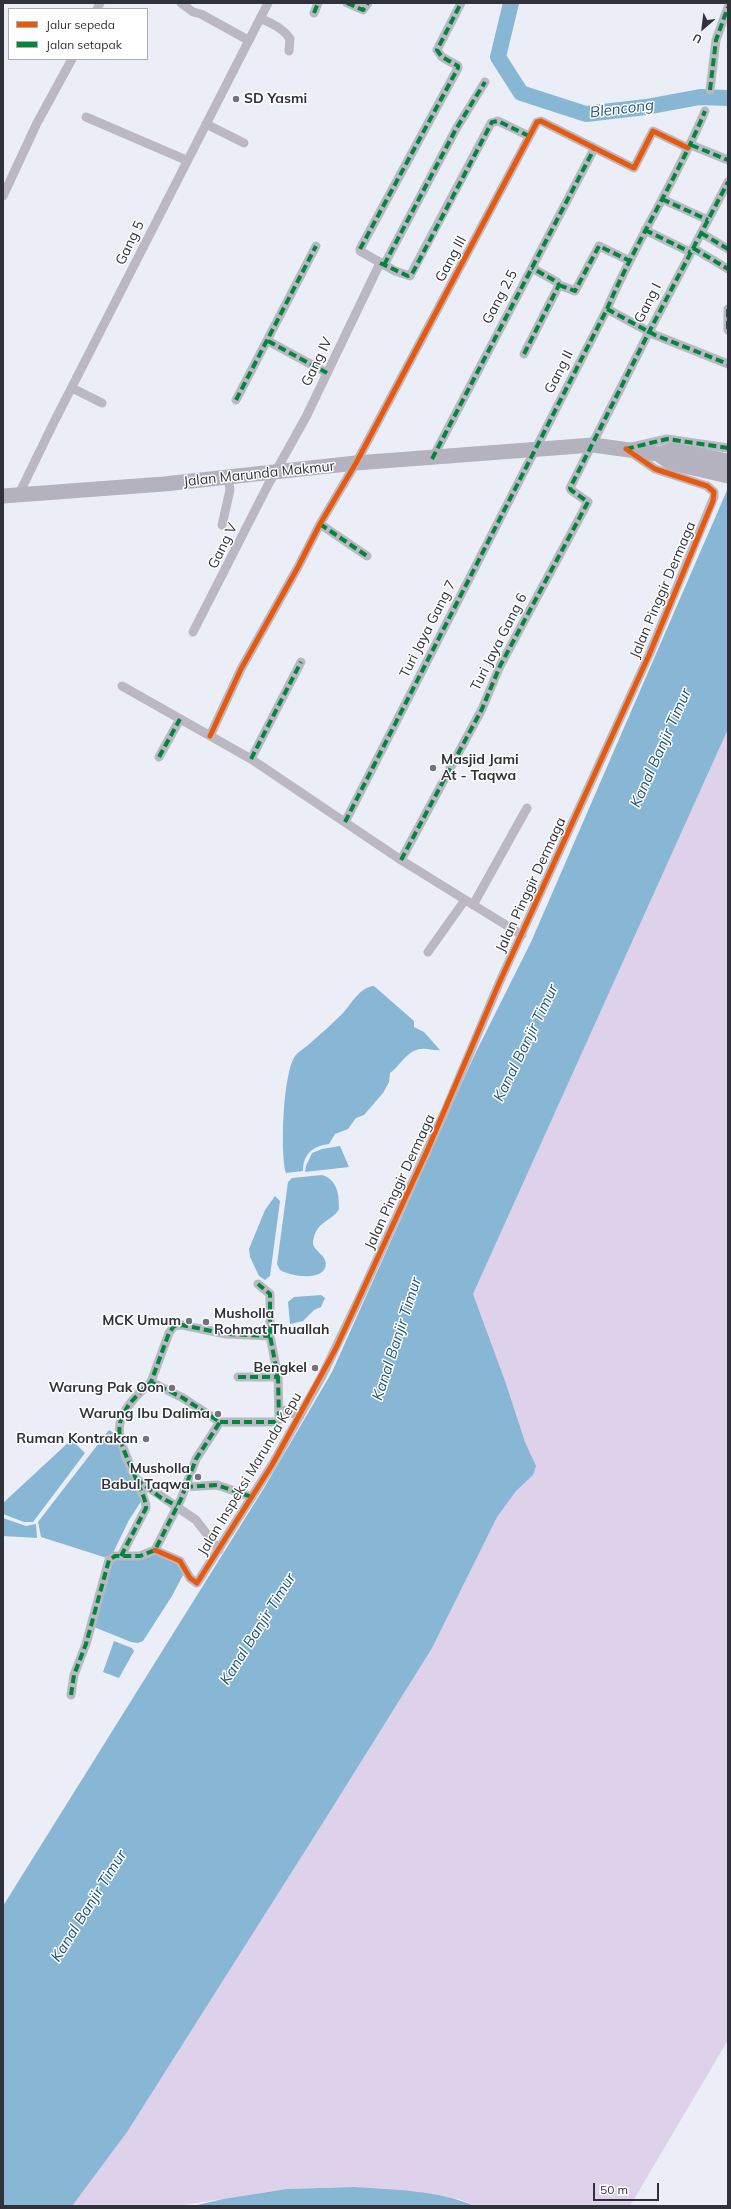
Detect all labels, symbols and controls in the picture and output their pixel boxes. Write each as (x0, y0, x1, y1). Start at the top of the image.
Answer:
legend (8, 8, 148, 60)
north arrow (683, 8, 723, 48)
text: Jalur sepeda (46, 17, 115, 32)
text: U (690, 31, 704, 47)
text: Jalan setapak (46, 37, 122, 52)
place label: SD Yasmi (244, 91, 307, 107)
marker: SD Yasmi (231, 94, 241, 104)
water label: Blencong (589, 96, 655, 122)
street label: Gang 5 (112, 218, 148, 268)
street label: Gang III (432, 233, 470, 285)
street label: Gang 2.5 (479, 267, 521, 327)
street label: Gang I (631, 280, 665, 326)
street label: Gang IV (298, 335, 336, 389)
street label: Gang II (541, 348, 577, 396)
street label: Jalan Marunda Makmur (183, 458, 335, 490)
street label: Jalan Pinggir Dermaga (627, 519, 699, 661)
street label: Gang V (205, 520, 241, 572)
street label: Turi Jaya Gang 7 (396, 577, 460, 681)
street label: Turi Jaya Gang 6 (467, 590, 531, 694)
water label: Kanal Banjir Timur (627, 686, 695, 810)
place label: Masjid Jami At - Taqwa (441, 752, 519, 784)
marker: Masjid Jami At - Taqwa (428, 763, 438, 773)
street label: Jalan Pinggir Dermaga (492, 815, 570, 955)
water label: Kanal Banjir Timur (490, 981, 562, 1105)
street label: Jalan Pinggir Dermaga (361, 1112, 439, 1252)
water label: Kanal Banjir Timur (369, 1275, 425, 1403)
place label: Musholla Rohmat Thuallah (214, 1306, 329, 1338)
place label: MCK Umum (102, 1313, 181, 1329)
marker: MCK Umum (184, 1316, 194, 1326)
marker: Musholla Rohmat Thuallah (201, 1317, 211, 1327)
place label: Bengkel (254, 1360, 307, 1376)
marker: Bengkel (310, 1363, 320, 1373)
place label: Warung Pak Oon (49, 1380, 164, 1396)
marker: Warung Pak Oon (167, 1383, 177, 1393)
street label: Jalan Inspeksi Marunda Kepu (195, 1389, 305, 1559)
place label: Warung Ibu Dalima (79, 1406, 210, 1422)
marker: Warung Ibu Dalima (213, 1409, 223, 1419)
place label: Ruman Kontrakan (16, 1431, 138, 1447)
marker: Ruman Kontrakan (141, 1434, 151, 1444)
place label: Musholla Babul Taqwa (101, 1461, 190, 1494)
marker: Musholla Babul Taqwa (193, 1472, 203, 1482)
water label: Kanal Banjir Timur (216, 1570, 300, 1688)
water label: Kanal Banjir Timur (47, 1847, 131, 1965)
scale bar (595, 2175, 661, 2201)
text: 50 m (600, 2182, 628, 2197)

